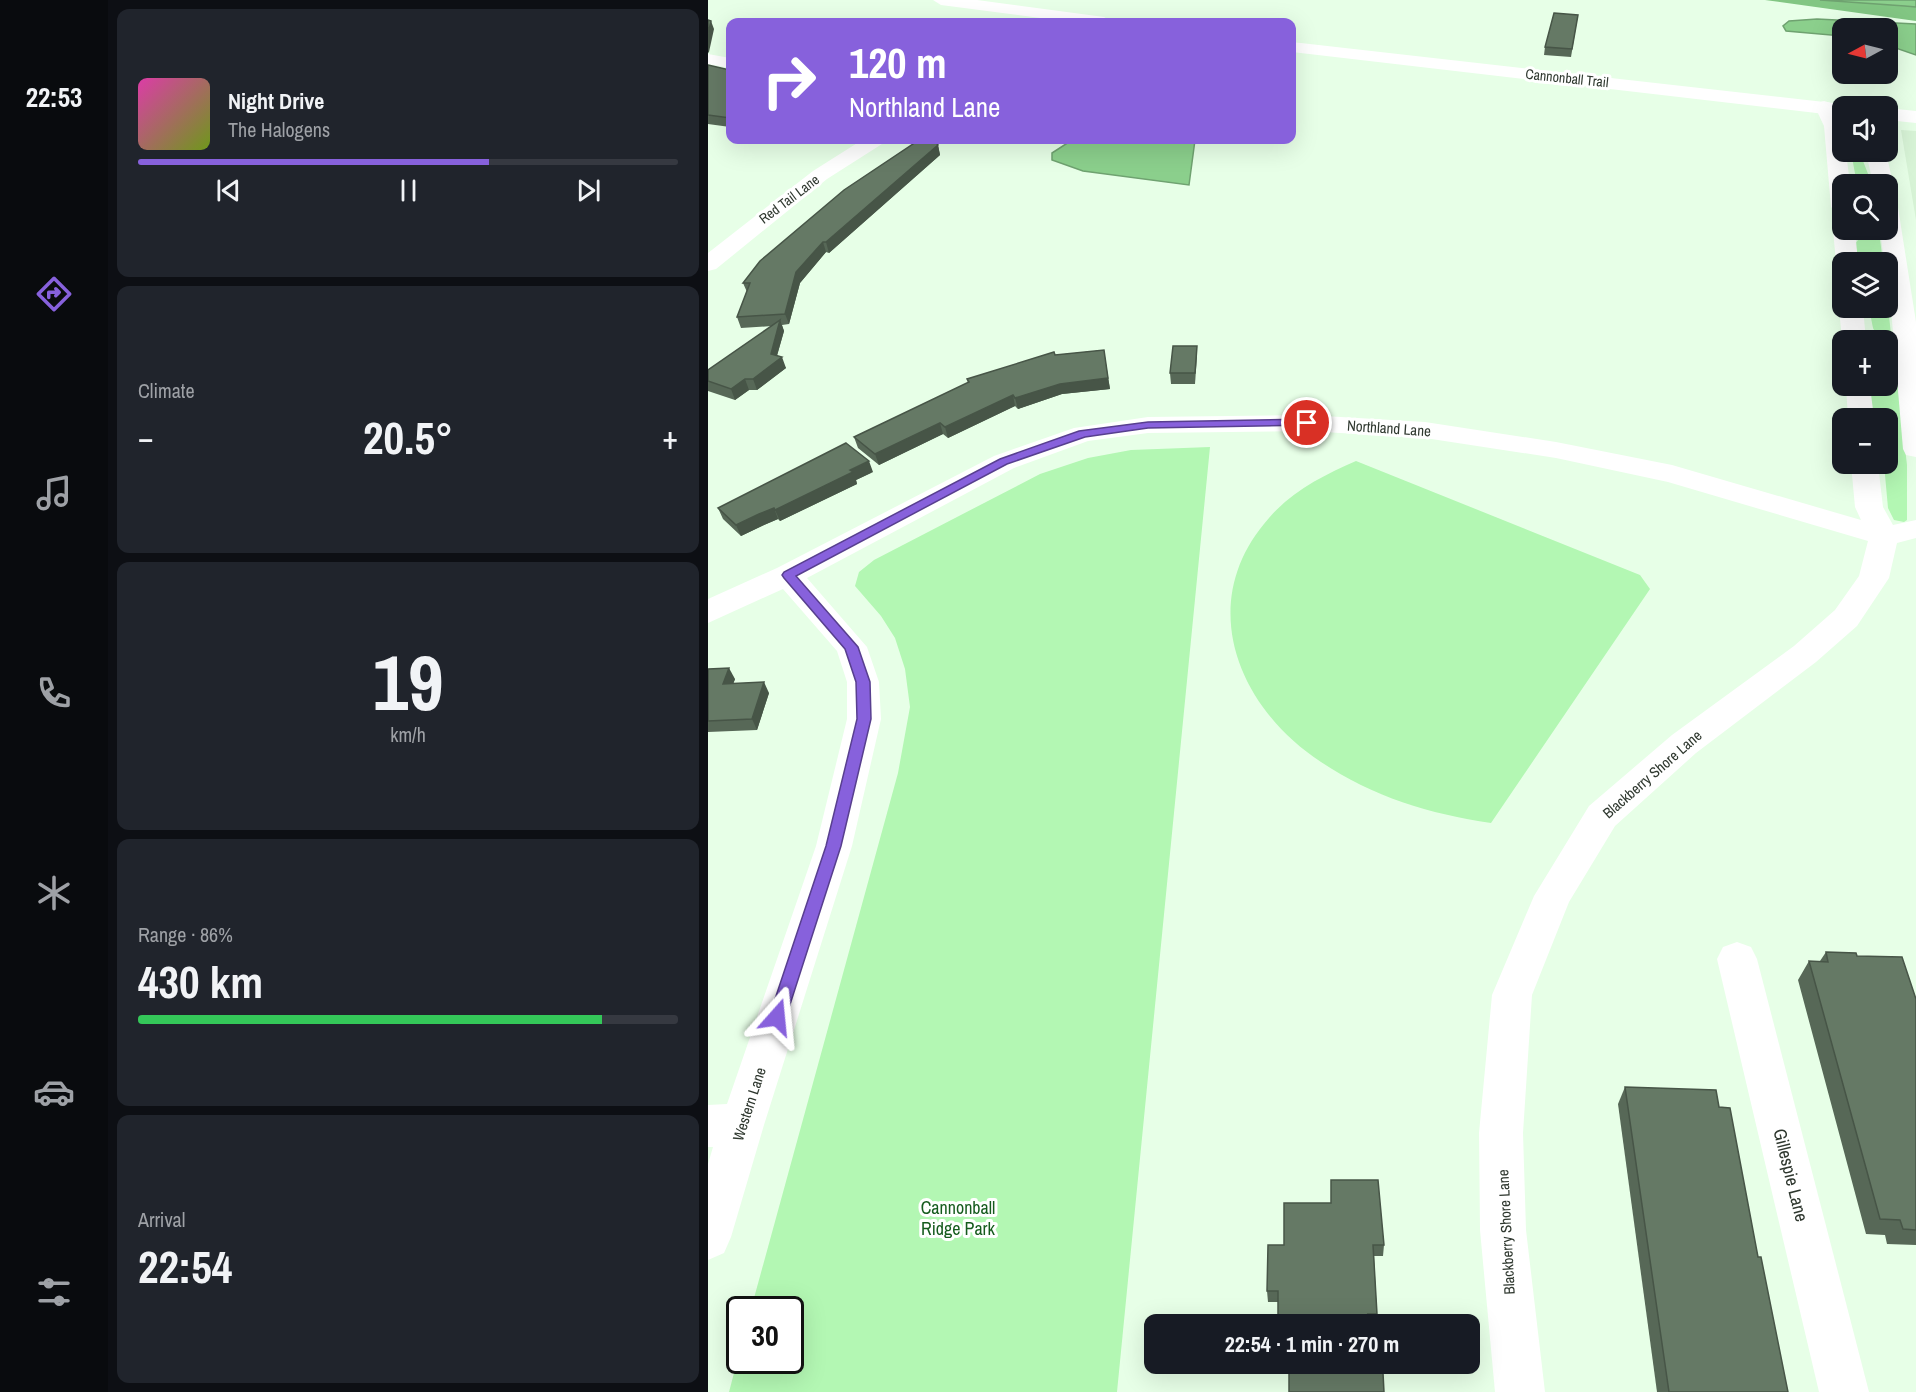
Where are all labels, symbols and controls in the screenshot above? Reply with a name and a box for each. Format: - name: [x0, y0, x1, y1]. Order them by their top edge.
- north arrow: [1832, 18, 1898, 84]
- map controls: [1832, 18, 1898, 474]
- text: 120 m: [849, 35, 947, 91]
- icon: right: [750, 42, 828, 120]
- street label: Cannonball Trail: [1524, 65, 1610, 91]
- text: 22:53: [26, 79, 82, 115]
- text: Night Drive: [228, 86, 324, 116]
- text: Northland Lane: [849, 89, 1000, 125]
- button: sound: [1832, 96, 1898, 162]
- text: The Halogens: [228, 116, 330, 143]
- street label: Red Tail Lane: [755, 170, 823, 228]
- icon: previous: [212, 174, 245, 207]
- icon: pause: [392, 174, 425, 207]
- icon: next: [572, 174, 605, 207]
- button: search: [1832, 174, 1898, 240]
- button: layers: [1832, 252, 1898, 318]
- icon: directions: [33, 273, 75, 315]
- button: +: [1832, 330, 1898, 396]
- text: Climate: [138, 377, 195, 404]
- pin: [1281, 397, 1332, 448]
- icon: arrive: [1290, 406, 1323, 439]
- text: 20.5°: [363, 407, 453, 468]
- button: −: [1832, 408, 1898, 474]
- text: −: [138, 415, 154, 459]
- text: +: [662, 415, 678, 459]
- street label: Northland Lane: [1346, 415, 1432, 441]
- icon: music: [33, 472, 75, 514]
- text: 19: [372, 629, 444, 734]
- icon: phone: [33, 672, 75, 714]
- text: km/h: [390, 721, 426, 748]
- street label: Blackberry Shore Lane: [1598, 725, 1706, 823]
- icon: climate: [33, 872, 75, 914]
- text: Range · 86%: [138, 921, 233, 948]
- text: 430 km: [138, 951, 263, 1012]
- position arrow: [745, 985, 809, 1049]
- street label: Western Lane: [727, 1064, 771, 1144]
- icon: car: [33, 1071, 75, 1113]
- street label: Gillespie Lane: [1767, 1126, 1815, 1224]
- street label: Blackberry Shore Lane: [1492, 1169, 1520, 1295]
- park label: Cannonball Ridge Park: [921, 1195, 996, 1241]
- text: Arrival: [138, 1206, 185, 1233]
- text: 22:54: [138, 1236, 232, 1297]
- icon: filters: [33, 1271, 75, 1313]
- speed limit sign: 30: [726, 1296, 804, 1374]
- text: 22:54 · 1 min · 270 m: [1225, 1329, 1399, 1359]

